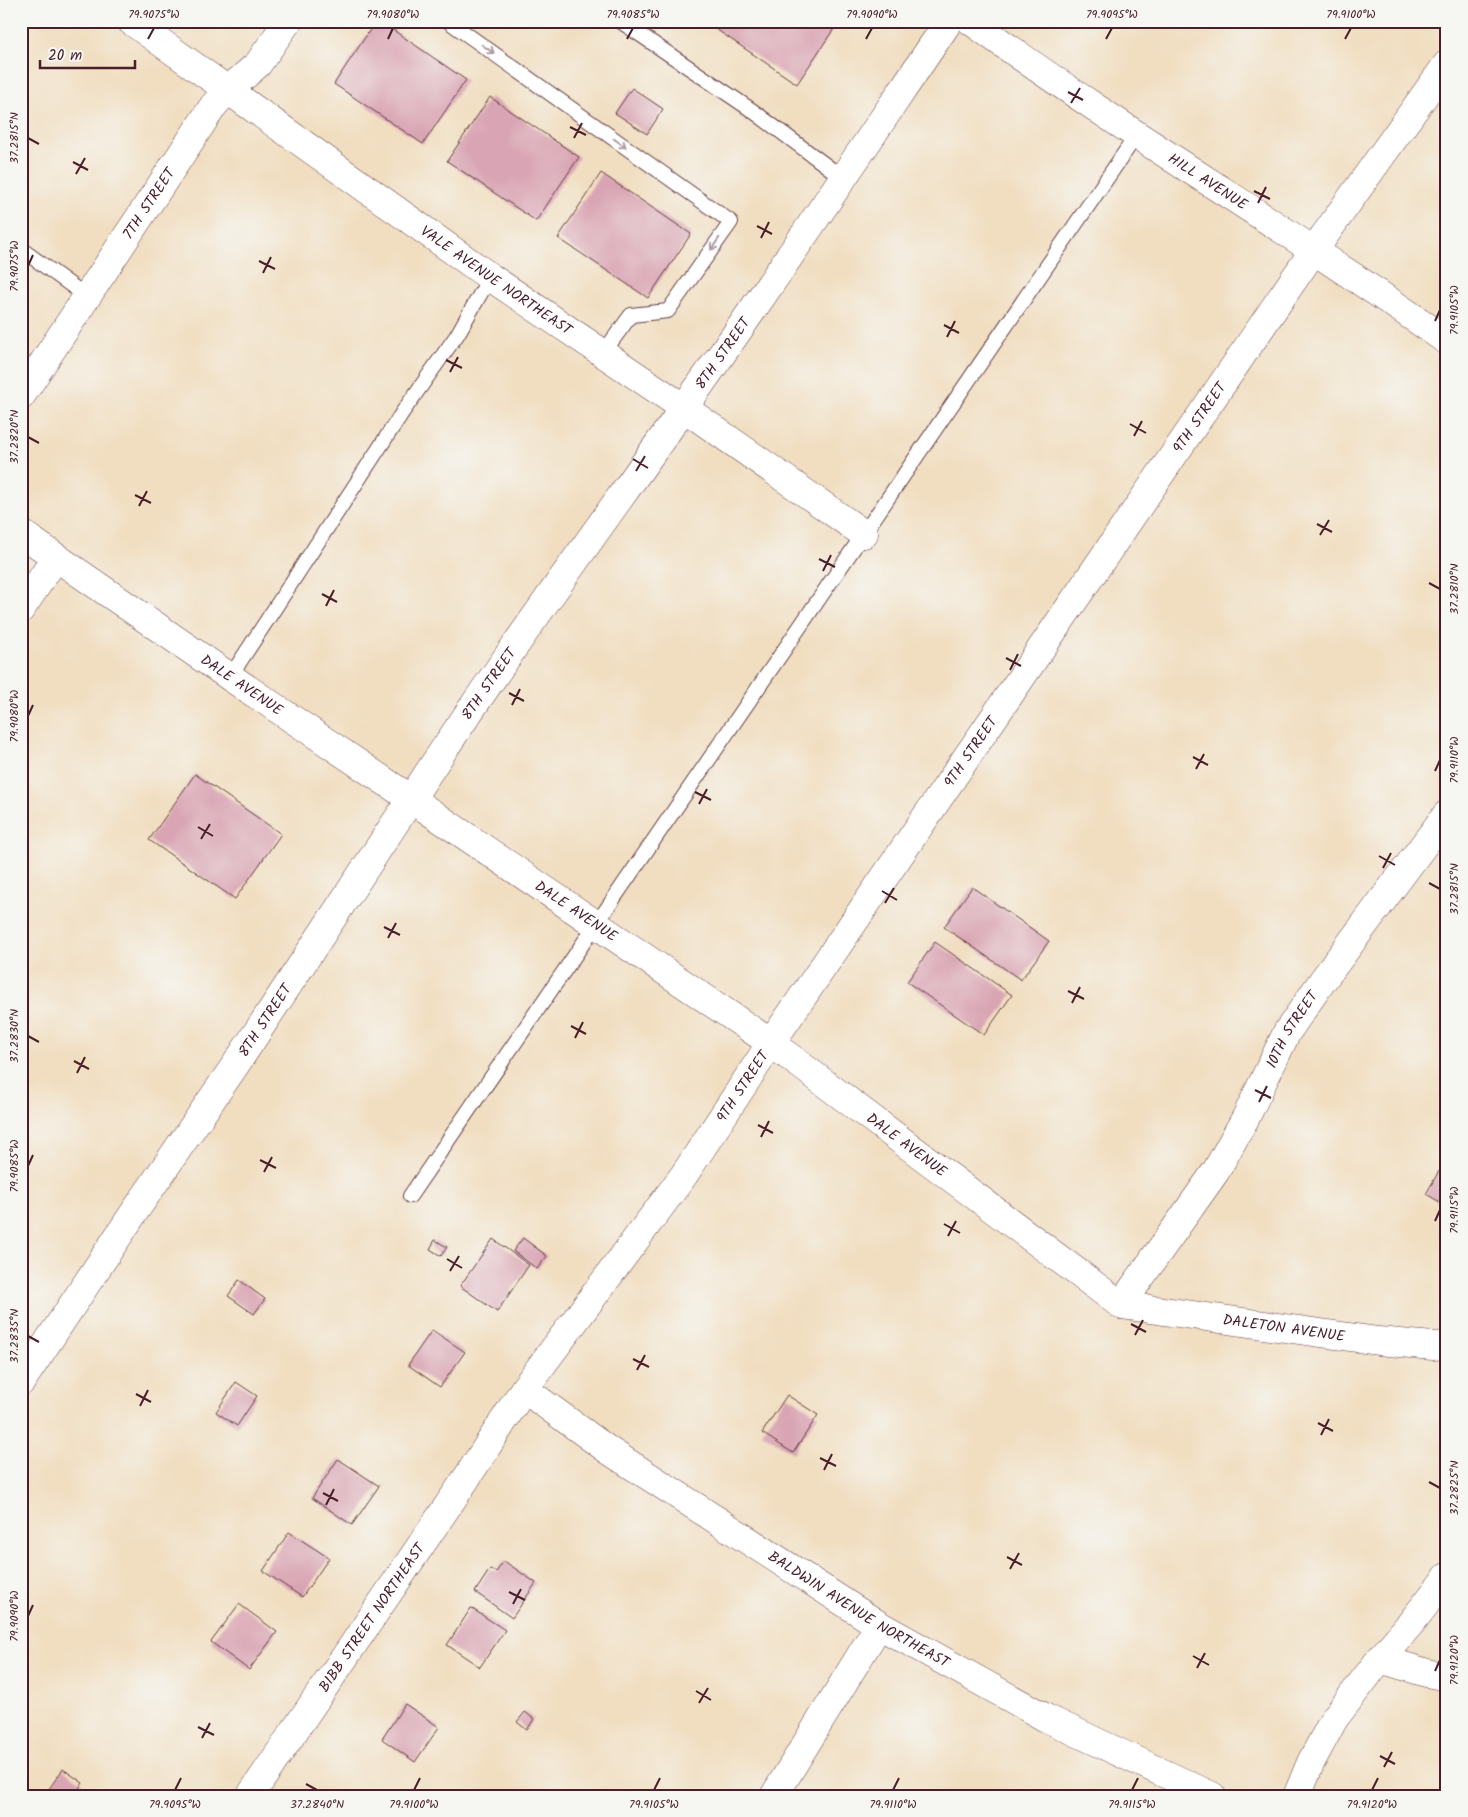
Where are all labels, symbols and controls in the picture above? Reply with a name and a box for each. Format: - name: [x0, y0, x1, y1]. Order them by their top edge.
- text: 79.9075°W: [128, 5, 180, 24]
- text: 79.9080°W: [367, 5, 419, 24]
- text: 79.9085°W: [606, 5, 660, 24]
- text: 79.9090°W: [846, 5, 898, 24]
- text: 79.9095°W: [1086, 5, 1138, 24]
- text: 79.9100°W: [1326, 5, 1376, 24]
- scale bar: [40, 38, 135, 70]
- text: 20 m: [48, 44, 82, 68]
- one-way arrow: [481, 44, 495, 54]
- text: 37.2815°N: [5, 112, 24, 164]
- one-way arrow: [613, 138, 627, 148]
- street label: HILL AVENUE: [1163, 147, 1253, 218]
- street label: 7TH STREET: [117, 162, 183, 245]
- street label: VALE AVENUE NORTHEAST: [415, 220, 578, 343]
- one-way arrow: [710, 237, 720, 251]
- text: 79.9075°W: [5, 240, 24, 292]
- text: 79.9105°W: [1445, 285, 1464, 335]
- street label: 8TH STREET: [689, 311, 758, 395]
- street label: 9TH STREET: [1167, 376, 1234, 459]
- text: 37.2820°N: [5, 410, 24, 464]
- text: 37.2810°N: [1445, 563, 1464, 615]
- street label: 8TH STREET: [456, 642, 524, 726]
- street label: DALE AVENUE: [195, 649, 289, 723]
- text: 79.9080°W: [5, 690, 24, 742]
- street label: 9TH STREET: [938, 710, 1005, 793]
- text: 79.9110°W: [1445, 736, 1464, 784]
- text: 37.2815°N: [1445, 863, 1464, 915]
- street label: DALE AVENUE: [529, 875, 623, 949]
- street label: 8TH STREET: [233, 978, 300, 1063]
- street label: 10TH STREET: [1260, 985, 1326, 1073]
- text: 37.2830°N: [5, 1009, 24, 1063]
- street label: 9TH STREET: [711, 1045, 777, 1128]
- street label: DALE AVENUE: [861, 1107, 953, 1184]
- text: 79.9085°W: [5, 1139, 24, 1193]
- text: 79.9115°W: [1445, 1186, 1464, 1234]
- street label: DALETON AVENUE: [1221, 1308, 1348, 1349]
- text: 37.2835°N: [5, 1309, 24, 1363]
- text: 37.2825°N: [1445, 1460, 1464, 1516]
- street label: BIBB STREET NORTHEAST: [313, 1537, 433, 1697]
- street label: BALDWIN AVENUE NORTHEAST: [763, 1545, 955, 1676]
- text: 79.9090°W: [5, 1590, 24, 1642]
- text: 79.9120°W: [1445, 1635, 1464, 1685]
- text: 79.9095°W: [149, 1795, 201, 1814]
- text: 37.2840°N: [290, 1795, 344, 1814]
- text: 79.9100°W: [389, 1795, 439, 1814]
- text: 79.9105°W: [629, 1795, 679, 1814]
- text: 79.9110°W: [869, 1795, 917, 1814]
- text: 79.9115°W: [1108, 1795, 1156, 1814]
- text: 79.9120°W: [1347, 1795, 1397, 1814]

